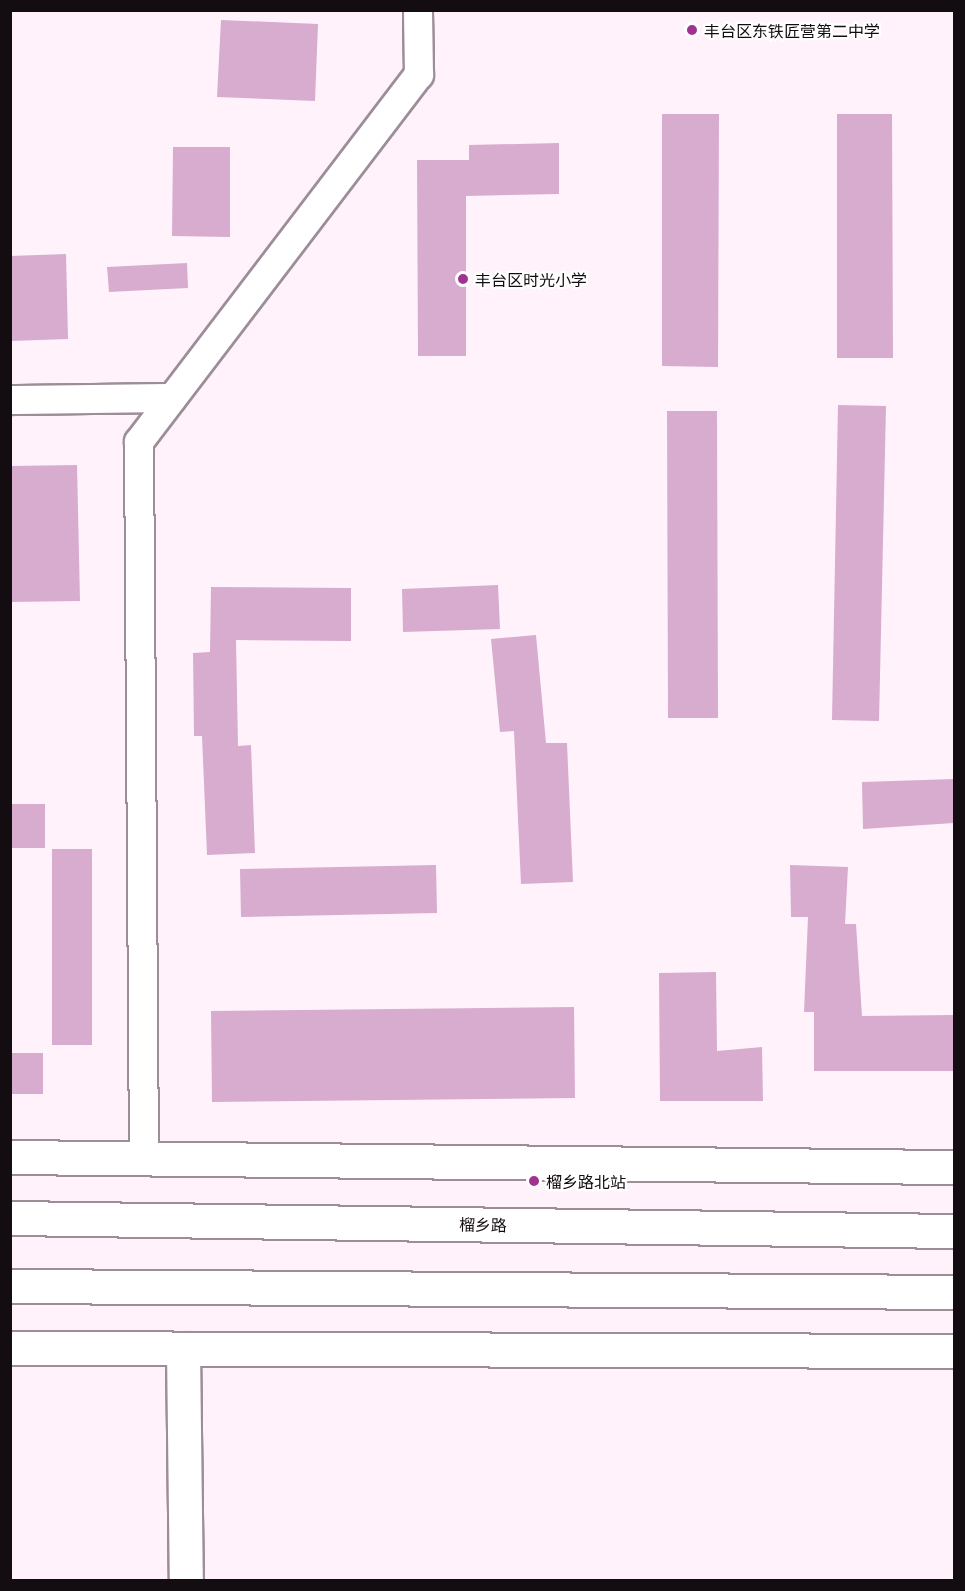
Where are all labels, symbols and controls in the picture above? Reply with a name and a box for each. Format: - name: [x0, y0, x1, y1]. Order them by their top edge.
- place label: 丰台区东铁匠营第二中学: [704, 20, 880, 40]
- marker: 丰台区东铁匠营第二中学: [685, 23, 699, 37]
- place label: 丰台区时光小学: [475, 269, 587, 289]
- marker: 丰台区时光小学: [456, 272, 470, 286]
- place label: 榴乡路北站: [546, 1171, 626, 1191]
- marker: 榴乡路北站: [527, 1174, 541, 1188]
- street label: 榴乡路: [459, 1214, 507, 1234]

